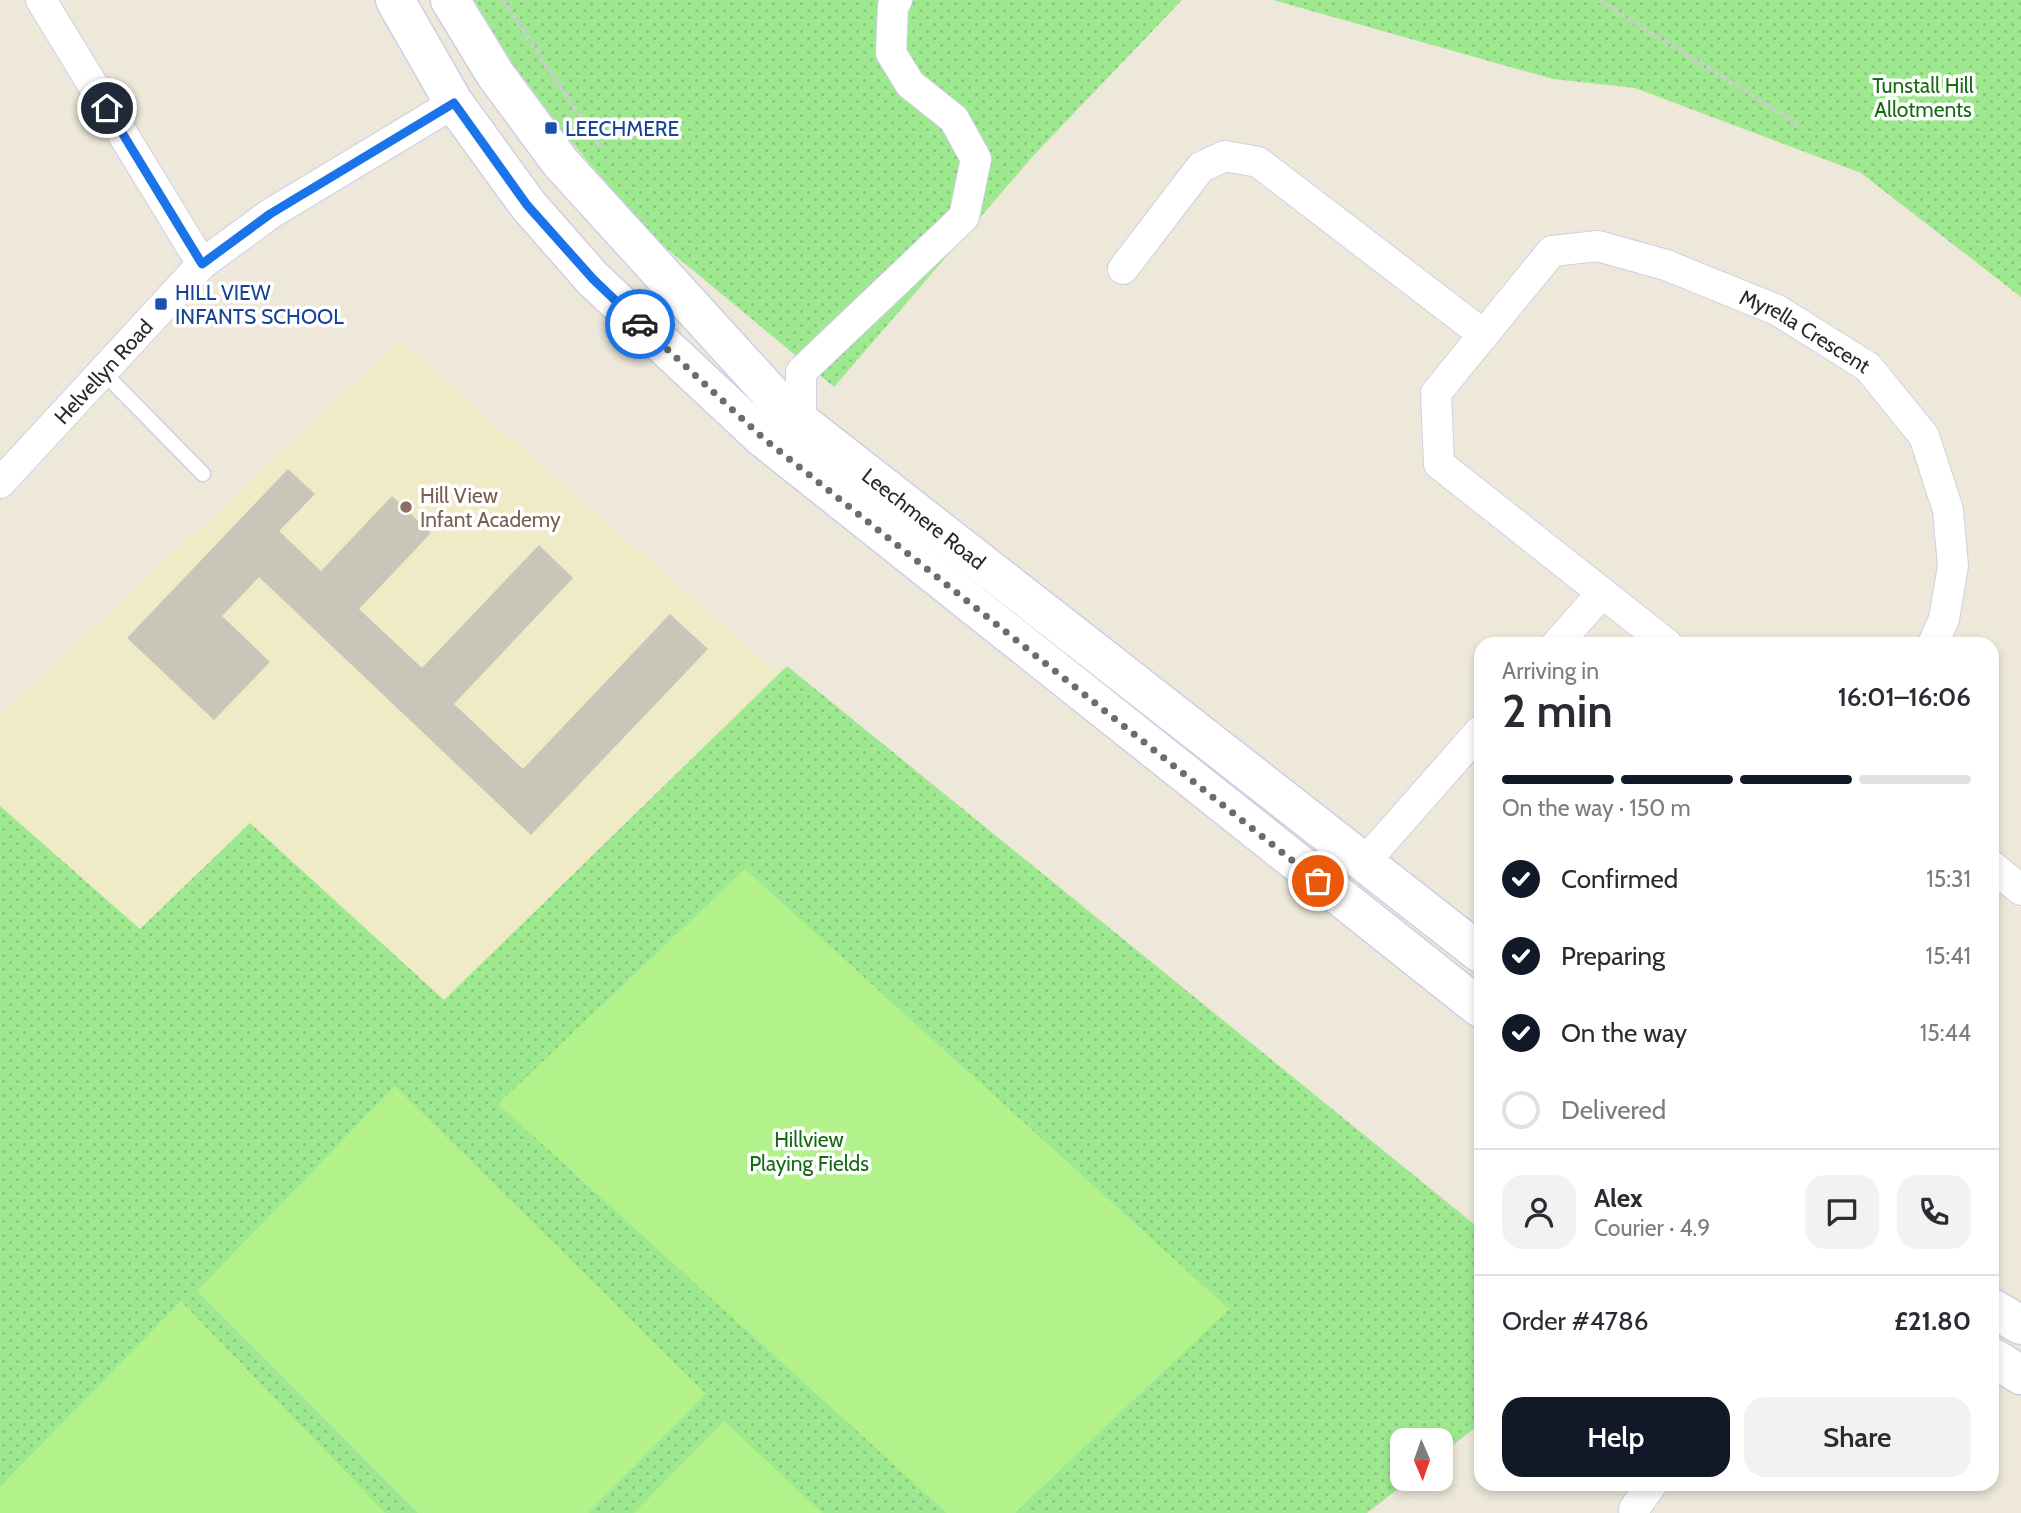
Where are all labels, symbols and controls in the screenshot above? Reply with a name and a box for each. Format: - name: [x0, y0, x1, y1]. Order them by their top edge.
- park label: Tunstall Hill Allotments: [1872, 73, 1974, 122]
- pin: [77, 78, 137, 138]
- icon: home: [88, 89, 126, 127]
- place label: LEECHMERE: [565, 116, 679, 141]
- marker: LEECHMERE: [543, 120, 559, 136]
- place label: HILL VIEW INFANTS SCHOOL: [175, 280, 344, 329]
- street label: Myrella Crescent: [1736, 284, 1875, 378]
- courier: [605, 289, 675, 359]
- marker: HILL VIEW INFANTS SCHOOL: [153, 296, 169, 312]
- icon: car: [621, 305, 659, 343]
- street label: Helvellyn Road: [49, 314, 158, 429]
- street label: Leechmere Road: [858, 462, 991, 574]
- place label: Hill View Infant Academy: [420, 483, 561, 532]
- marker: Hill View Infant Academy: [398, 499, 414, 515]
- text: Arriving in: [1502, 657, 1599, 685]
- text: 16:01–16:06: [1838, 681, 1971, 713]
- text: 2 min: [1502, 683, 1613, 739]
- text: On the way · 150 m: [1502, 794, 1691, 822]
- pin: [1288, 851, 1348, 911]
- icon: check: [1502, 860, 1540, 898]
- icon: bag: [1299, 862, 1337, 900]
- text: Confirmed: [1561, 863, 1678, 895]
- text: 15:31: [1926, 865, 1971, 893]
- icon: check: [1502, 937, 1540, 975]
- text: Preparing: [1561, 940, 1665, 972]
- text: 15:41: [1925, 942, 1971, 970]
- icon: check: [1502, 1014, 1540, 1052]
- text: On the way: [1561, 1017, 1687, 1049]
- text: 15:44: [1920, 1019, 1971, 1047]
- text: Delivered: [1561, 1094, 1666, 1126]
- park label: Hillview Playing Fields: [749, 1127, 869, 1176]
- button: person: [1502, 1175, 1576, 1249]
- button: chat: [1805, 1175, 1879, 1249]
- button: phone: [1897, 1175, 1971, 1249]
- text: Alex: [1594, 1182, 1643, 1214]
- text: Courier · 4.9: [1594, 1214, 1710, 1242]
- text: Order #4786: [1502, 1305, 1648, 1337]
- text: £21.80: [1894, 1305, 1971, 1337]
- button: Help: [1502, 1397, 1730, 1477]
- button: Share: [1744, 1397, 1971, 1477]
- north arrow: [1390, 1428, 1452, 1491]
- map controls: [1390, 1428, 1453, 1491]

